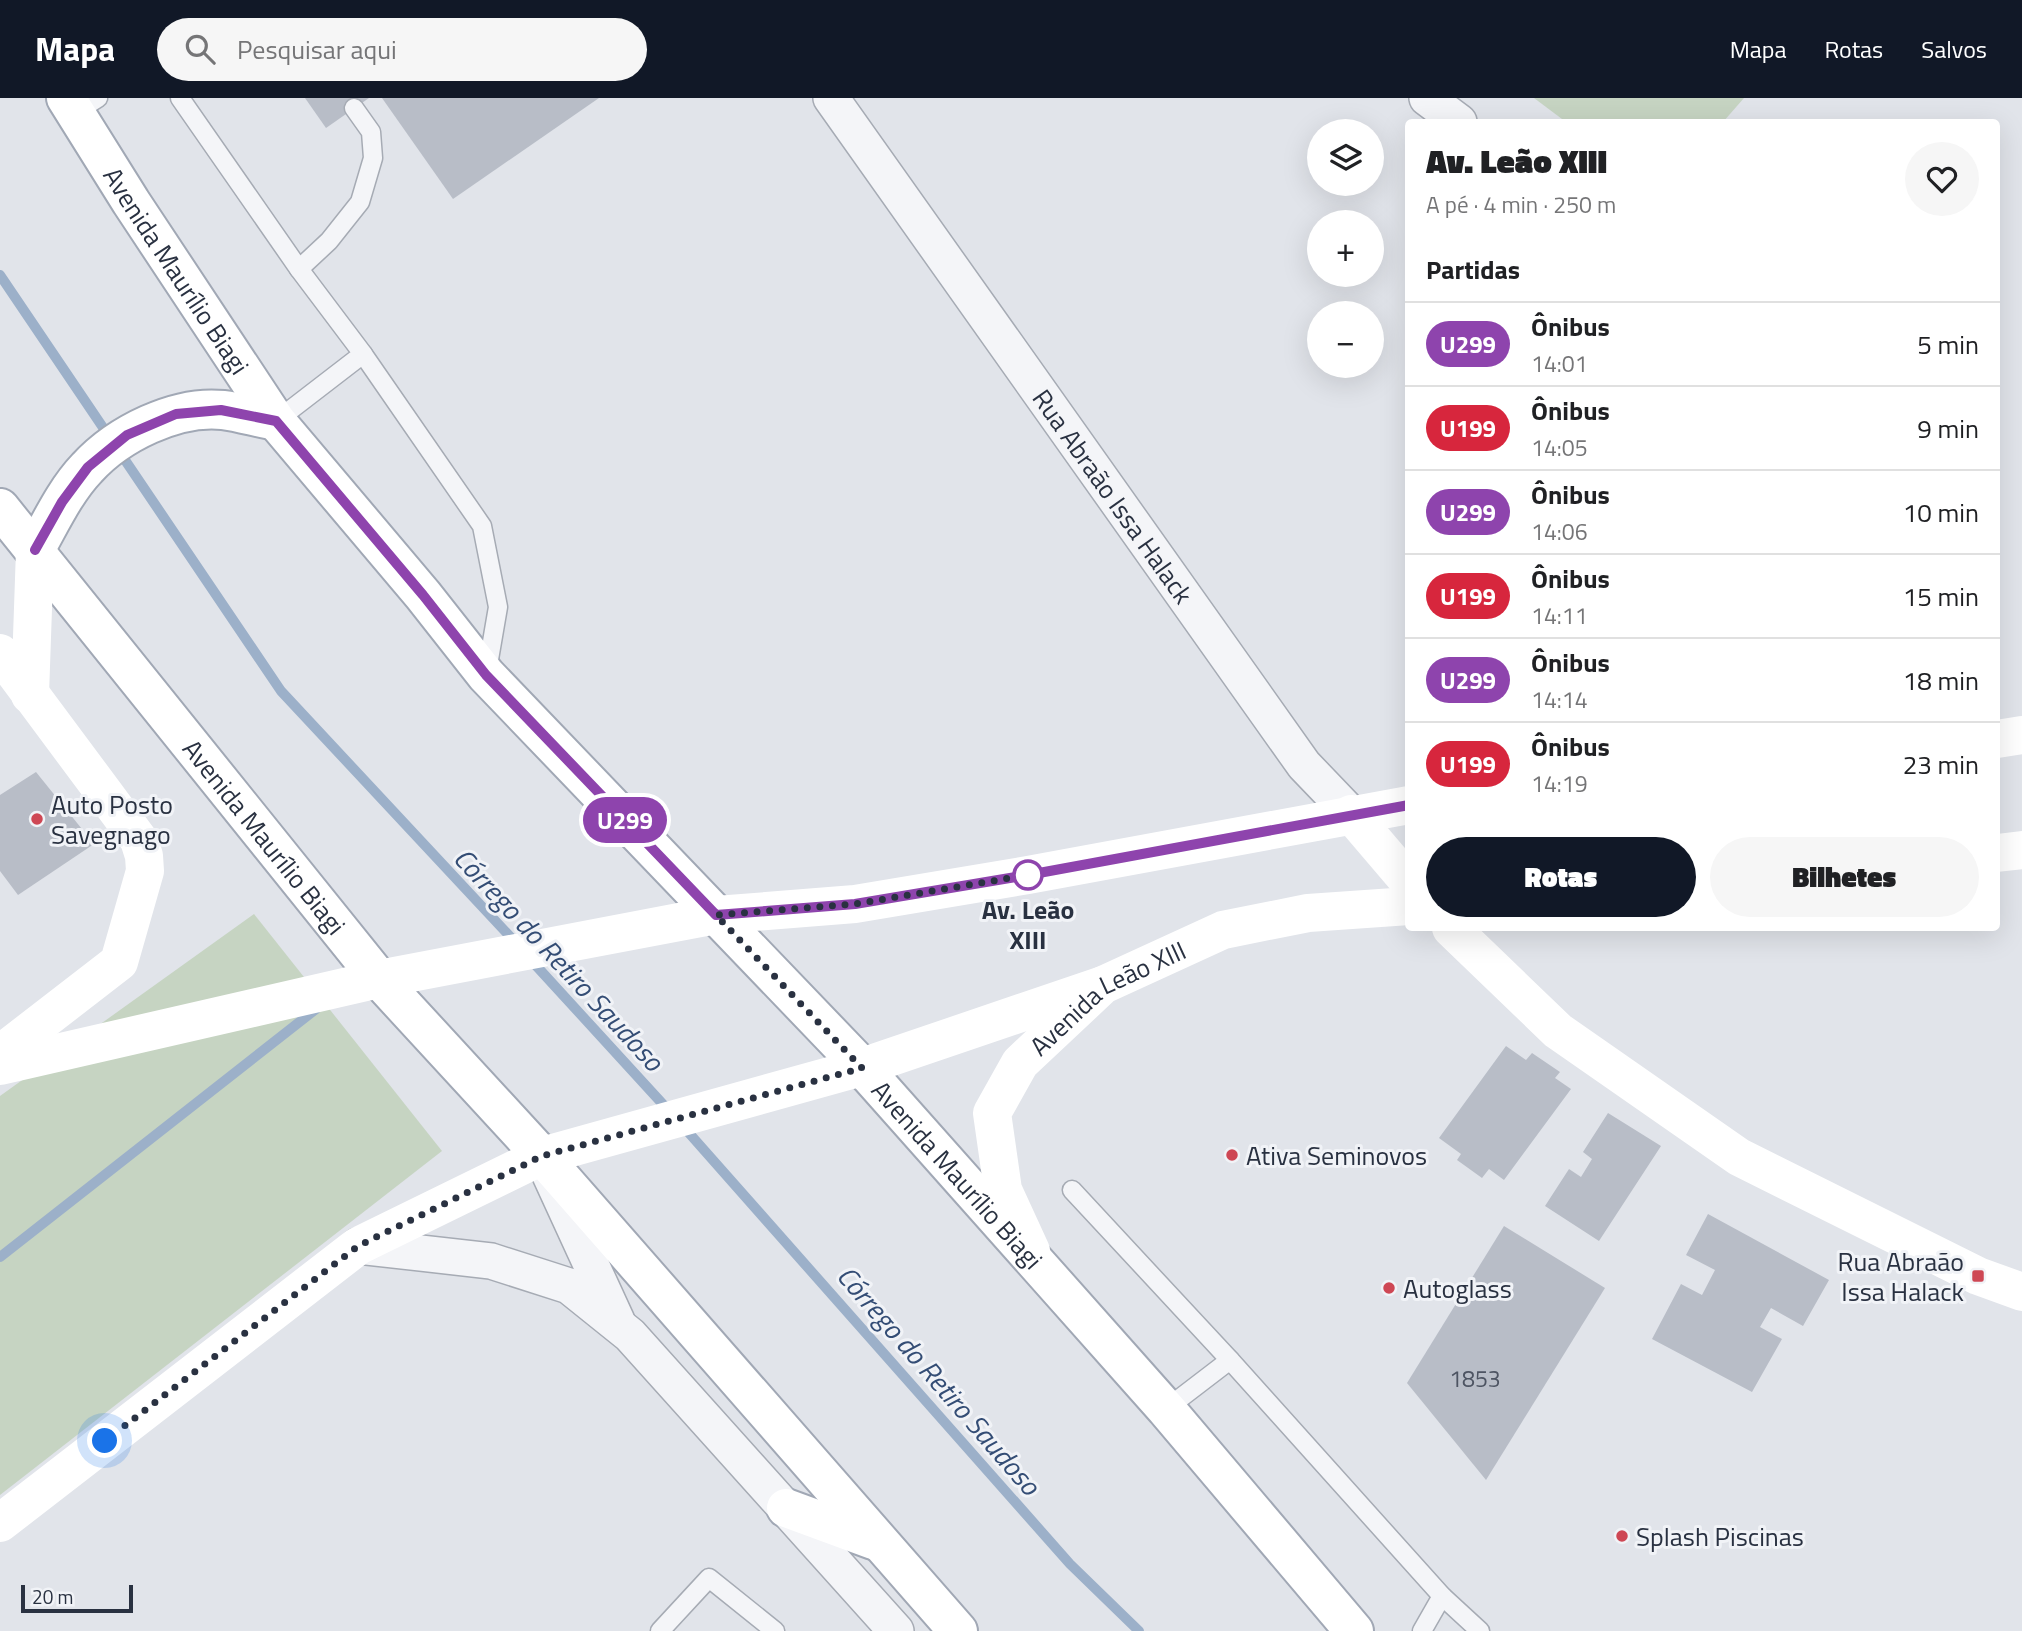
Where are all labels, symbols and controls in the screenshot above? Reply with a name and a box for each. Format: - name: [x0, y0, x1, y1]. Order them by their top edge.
- search box: [157, 18, 647, 81]
- text: Mapa: [35, 24, 115, 74]
- icon: search: [181, 30, 219, 68]
- text: Pesquisar aqui: [237, 30, 397, 69]
- text: Mapa: [1730, 31, 1786, 67]
- text: Rotas: [1824, 31, 1883, 67]
- text: Salvos: [1921, 31, 1987, 67]
- map controls: [1307, 119, 1384, 378]
- button: layers: [1307, 119, 1384, 196]
- text: Av. Leão XIII: [1426, 136, 1607, 186]
- button: heart: [1905, 142, 1979, 216]
- street label: Avenida Maurílio Biagi: [94, 159, 259, 382]
- text: A pé · 4 min · 250 m: [1426, 187, 1616, 222]
- button: +: [1307, 210, 1384, 287]
- text: Partidas: [1426, 250, 1520, 289]
- button: −: [1307, 301, 1384, 378]
- text: Ônibus: [1531, 307, 1610, 346]
- text: 5 min: [1917, 325, 1979, 364]
- text: U299: [1440, 326, 1496, 362]
- text: 14:01: [1531, 346, 1588, 381]
- street label: Rua Abraão Issa Halack: [1024, 381, 1203, 611]
- text: Ônibus: [1531, 391, 1610, 430]
- text: 9 min: [1917, 409, 1979, 448]
- text: U199: [1440, 410, 1496, 446]
- text: 14:05: [1531, 430, 1588, 465]
- text: Ônibus: [1531, 475, 1610, 514]
- text: 10 min: [1903, 493, 1979, 532]
- text: U299: [1440, 494, 1496, 530]
- text: 14:06: [1531, 514, 1588, 549]
- text: Ônibus: [1531, 559, 1610, 598]
- text: 15 min: [1903, 577, 1979, 616]
- text: U199: [1440, 578, 1496, 614]
- text: 14:11: [1531, 598, 1588, 633]
- text: Ônibus: [1531, 643, 1610, 682]
- text: 18 min: [1903, 661, 1979, 700]
- text: U299: [1440, 662, 1496, 698]
- text: 14:14: [1531, 682, 1588, 717]
- text: Ônibus: [1531, 727, 1610, 766]
- street label: Avenida Maurílio Biagi: [174, 731, 355, 943]
- text: 23 min: [1903, 745, 1979, 784]
- text: U199: [1440, 746, 1496, 782]
- text: 14:19: [1531, 766, 1588, 801]
- place label: Auto Posto Savegnago: [51, 785, 173, 854]
- line badge: U299: [576, 797, 674, 843]
- text: U299: [597, 802, 653, 838]
- marker: Auto Posto Savegnago: [29, 811, 45, 827]
- water label: Córrego do Retiro Saudoso: [444, 837, 675, 1081]
- button: Rotas: [1426, 837, 1696, 917]
- button: Bilhetes: [1710, 837, 1979, 917]
- marker: Av. Leão XIII: [1013, 860, 1043, 890]
- place label: Av. Leão XIII: [982, 890, 1074, 959]
- street label: Avenida Leão XIII: [1020, 930, 1192, 1064]
- street label: Avenida Maurílio Biagi: [863, 1071, 1052, 1278]
- place label: Ativa Seminovos: [1246, 1136, 1427, 1175]
- marker: Ativa Seminovos: [1224, 1147, 1240, 1163]
- place label: Rua Abraão Issa Halack: [1838, 1242, 1964, 1311]
- water label: Córrego do Retiro Saudoso: [827, 1256, 1052, 1505]
- marker: Rua Abraão Issa Halack: [1970, 1268, 1986, 1284]
- place label: Autoglass: [1403, 1269, 1512, 1308]
- marker: Autoglass: [1381, 1280, 1397, 1296]
- house number: 1853: [1449, 1361, 1501, 1396]
- your location: [87, 1423, 122, 1458]
- place label: Splash Piscinas: [1636, 1517, 1804, 1556]
- marker: Splash Piscinas: [1614, 1528, 1630, 1544]
- scale bar: [21, 1582, 133, 1614]
- text: 20 m: [32, 1582, 73, 1611]

